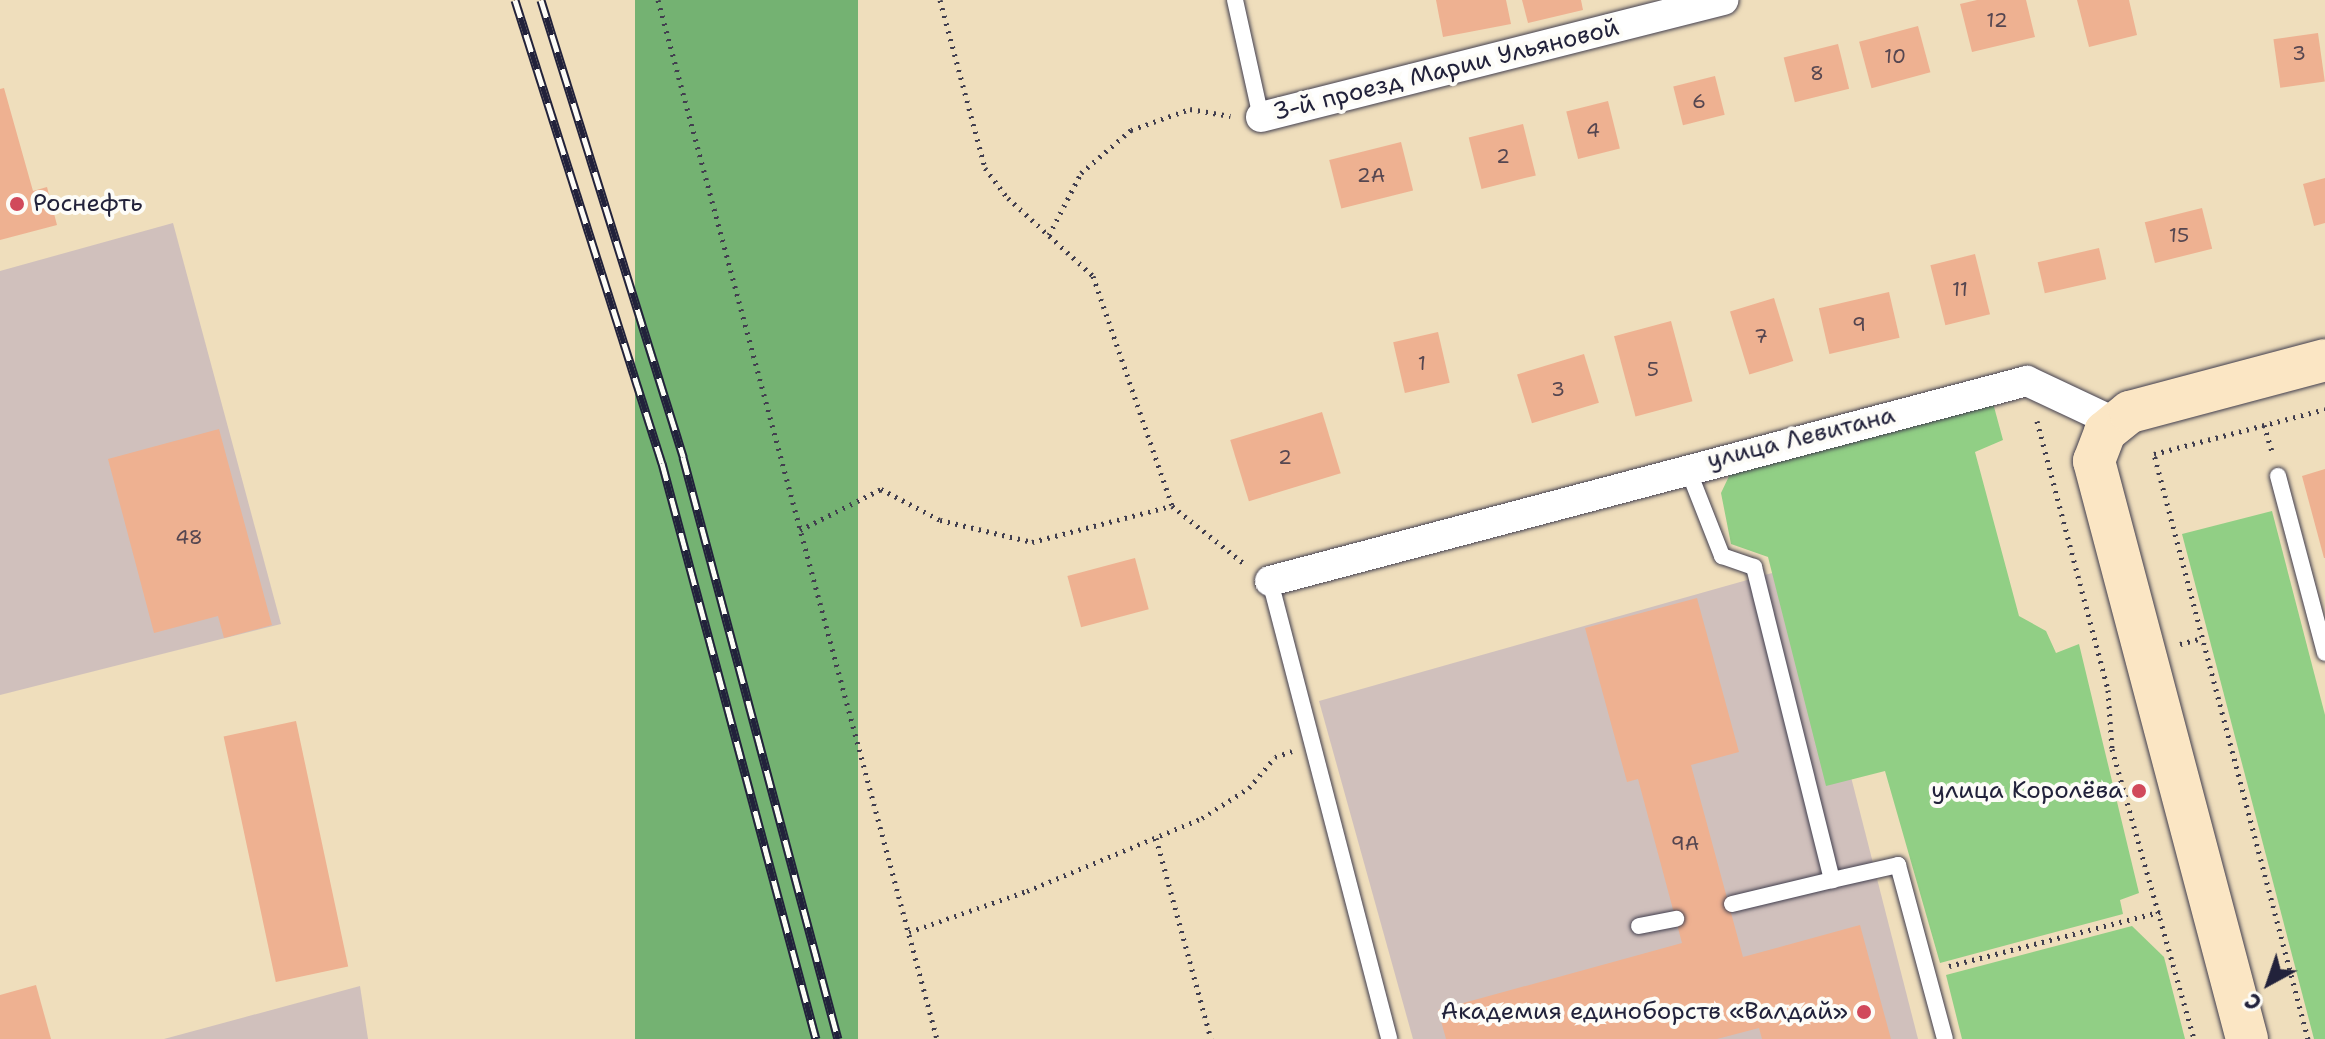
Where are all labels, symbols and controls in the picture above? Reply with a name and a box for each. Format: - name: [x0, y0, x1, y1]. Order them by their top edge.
- house number: 12: [1986, 8, 2008, 32]
- street label: 3-й проезд Марии Ульяновой: [1270, 13, 1622, 127]
- house number: 3: [2292, 41, 2306, 65]
- house number: 10: [1884, 44, 1906, 68]
- house number: 8: [1810, 61, 1824, 85]
- house number: 6: [1692, 89, 1706, 113]
- house number: 4: [1586, 118, 1600, 142]
- house number: 2: [1496, 144, 1510, 168]
- house number: 2А: [1357, 163, 1385, 187]
- place label: Роснефть: [33, 190, 143, 218]
- marker: Роснефть: [8, 195, 26, 213]
- house number: 15: [2169, 223, 2189, 247]
- house number: 11: [1952, 277, 1968, 301]
- house number: 9: [1852, 312, 1866, 336]
- house number: 7: [1754, 324, 1768, 348]
- house number: 1: [1418, 351, 1426, 375]
- house number: 5: [1647, 357, 1659, 381]
- house number: 3: [1551, 377, 1565, 401]
- street label: улица Левитана: [1704, 401, 1898, 475]
- house number: 2: [1278, 445, 1292, 469]
- house number: 48: [175, 525, 203, 549]
- place label: улица Королёва: [1931, 777, 2123, 805]
- marker: улица Королёва: [2130, 782, 2148, 800]
- house number: 9А: [1671, 831, 1699, 855]
- north arrow: [2229, 943, 2309, 1023]
- text: С: [2239, 986, 2268, 1017]
- place label: Академия единоборств «Валдай»: [1441, 998, 1848, 1026]
- marker: Академия единоборств «Валдай»: [1855, 1003, 1873, 1021]

